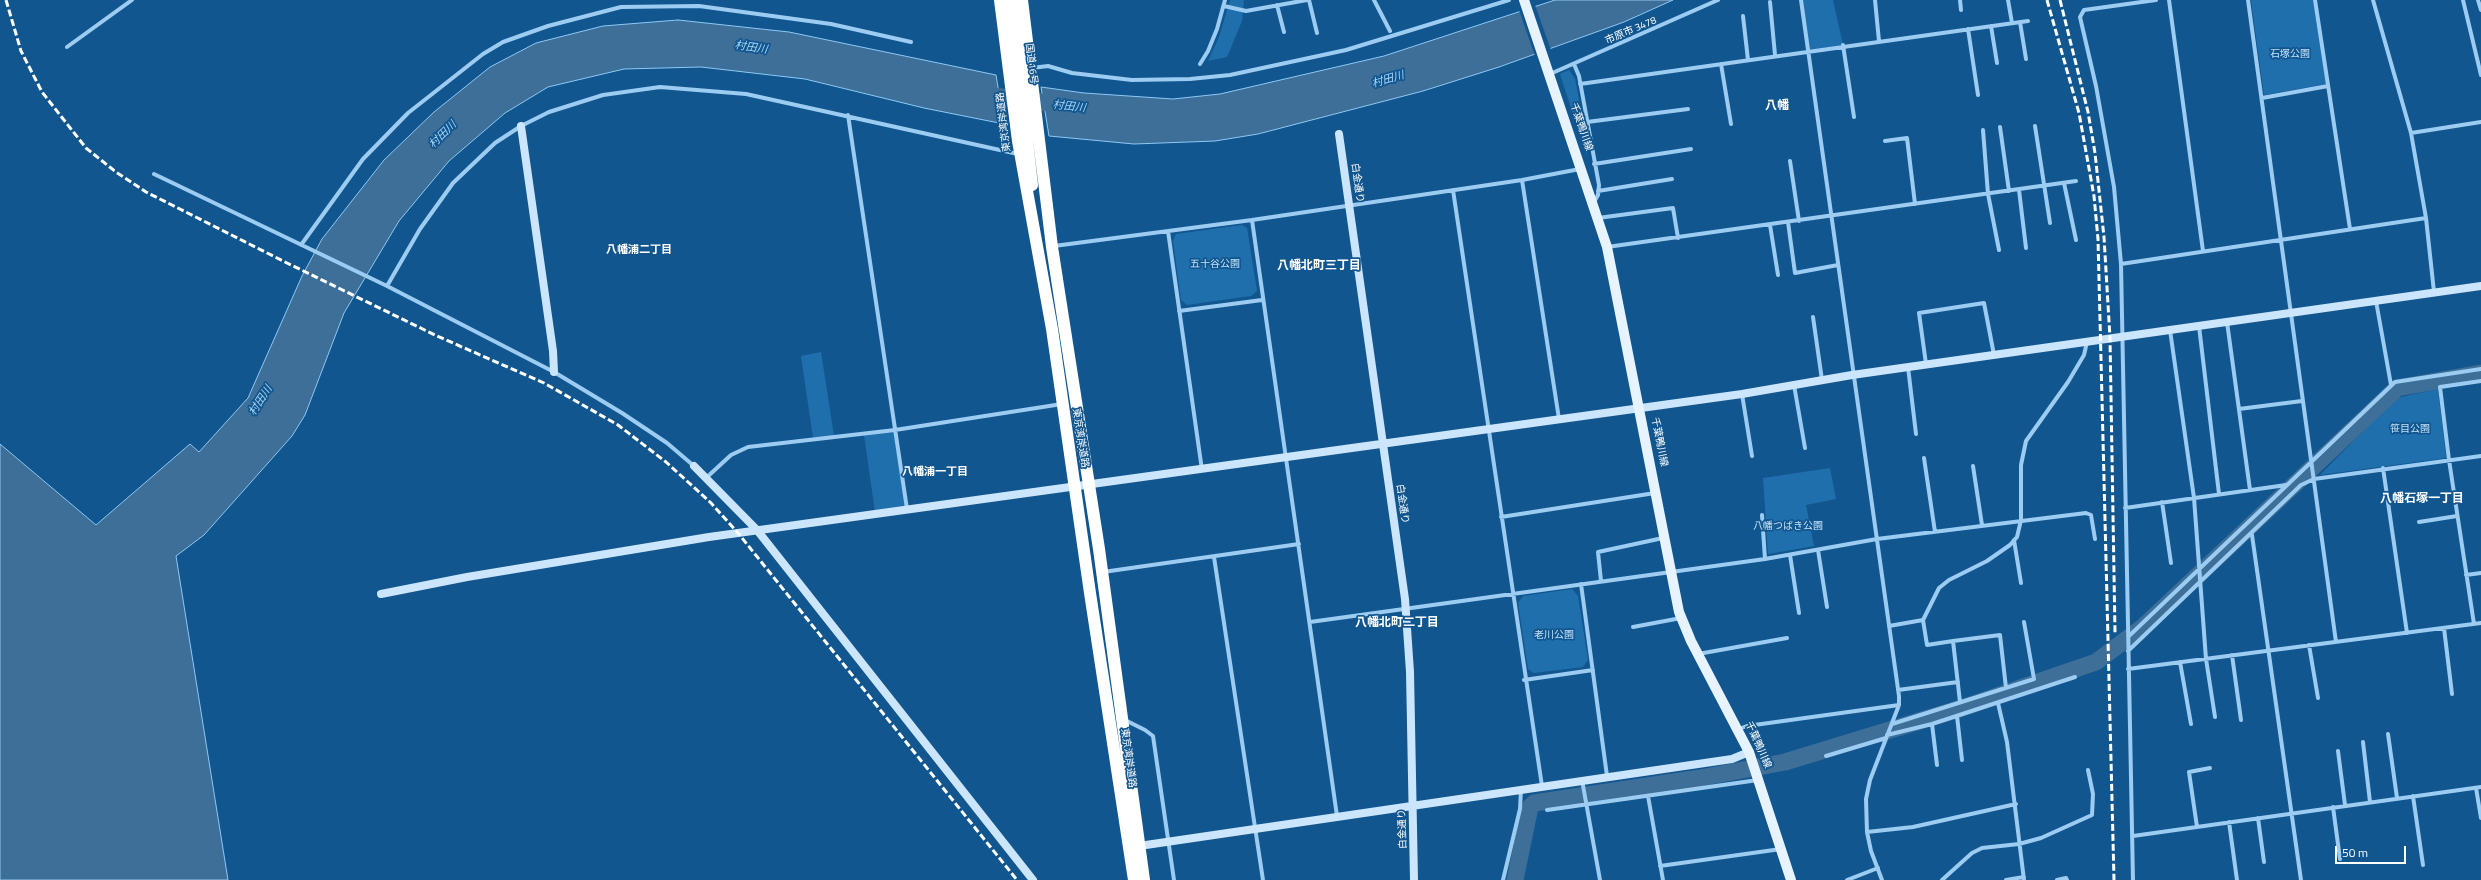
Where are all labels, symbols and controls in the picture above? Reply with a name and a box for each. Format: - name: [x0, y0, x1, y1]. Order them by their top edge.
- street label: 市原市 3478: [1604, 15, 1658, 47]
- water label: 村田川: [734, 39, 768, 57]
- street label: 国道16号: [1023, 43, 1039, 85]
- park label: 石塚公園: [2270, 49, 2310, 61]
- water label: 村田川: [1370, 69, 1406, 91]
- street label: 東京湾岸道路: [994, 91, 1014, 153]
- water label: 村田川: [1052, 98, 1086, 116]
- district label: 八幡: [1765, 99, 1789, 113]
- street label: 千葉鴨川線: [1567, 101, 1595, 153]
- water label: 村田川: [427, 119, 459, 151]
- street label: 白金通り: [1348, 162, 1366, 204]
- district label: 八幡浦二丁目: [606, 243, 672, 257]
- park label: 五十谷公園: [1190, 259, 1240, 271]
- district label: 八幡北町三丁目: [1277, 259, 1361, 273]
- water label: 村田川: [246, 384, 276, 418]
- street label: 東京湾岸道路: [1069, 407, 1091, 469]
- street label: 千葉鴨川線: [1648, 416, 1670, 468]
- park label: 笹目公園: [2390, 424, 2430, 436]
- district label: 八幡浦一丁目: [902, 465, 968, 479]
- street label: 白金通り: [1393, 483, 1411, 525]
- district label: 八幡石塚一丁目: [2380, 492, 2464, 506]
- park label: 八幡つばき公園: [1753, 521, 1823, 533]
- district label: 八幡北町二丁目: [1355, 616, 1439, 630]
- park label: 老川公園: [1534, 630, 1574, 642]
- street label: 千葉鴨川線: [1742, 720, 1774, 770]
- street label: 東京湾岸道路: [1118, 727, 1138, 789]
- street label: 白金通り: [1396, 809, 1410, 849]
- scale bar: [2337, 838, 2408, 864]
- text: 50 m: [2342, 843, 2368, 862]

